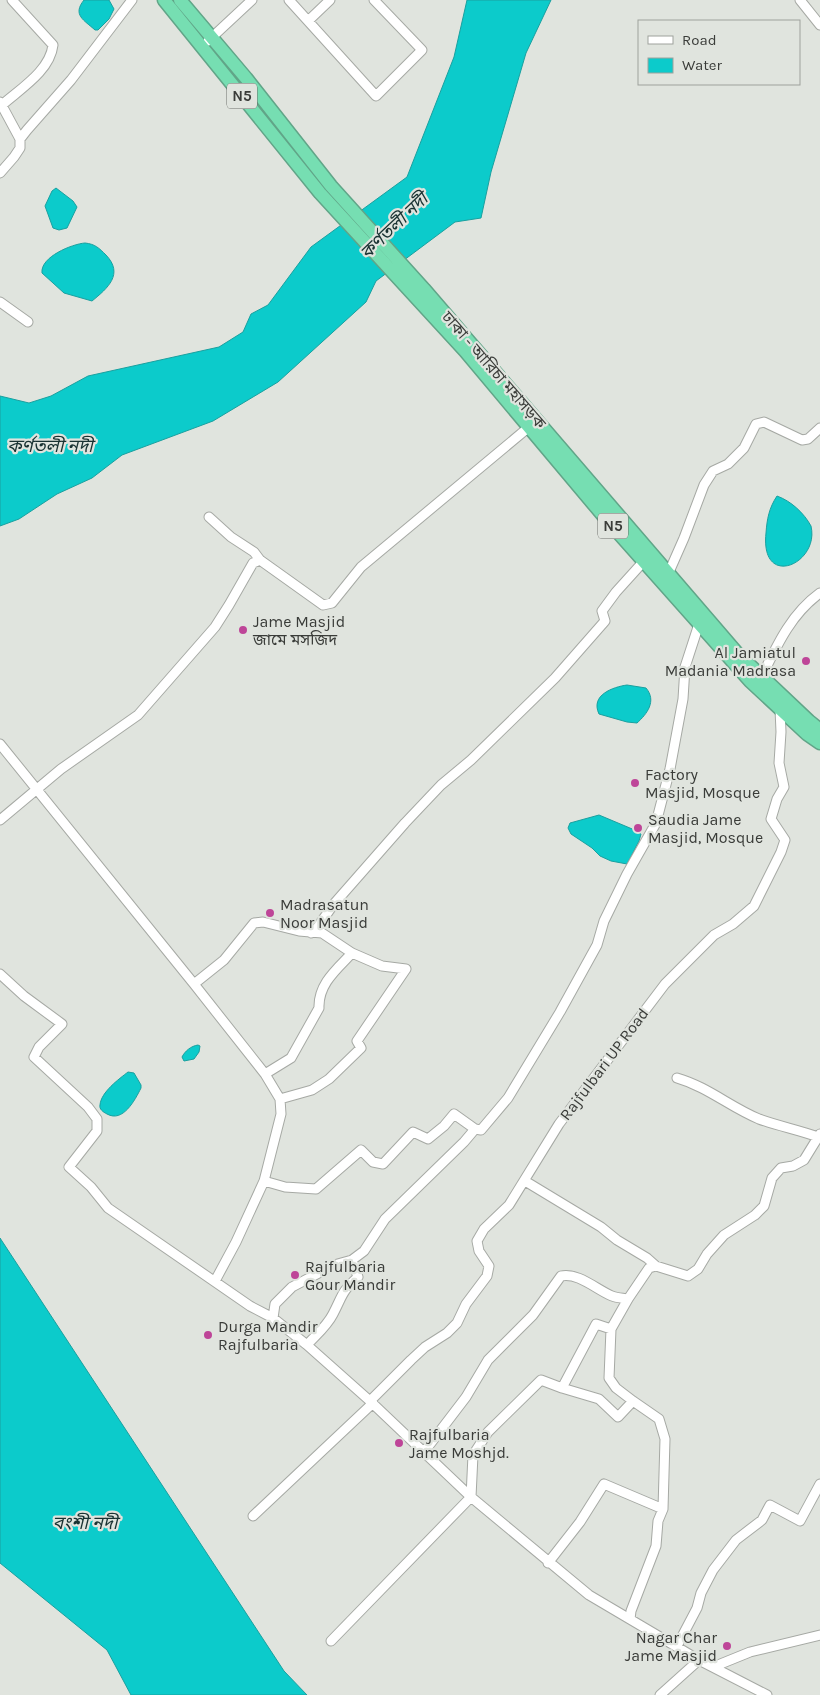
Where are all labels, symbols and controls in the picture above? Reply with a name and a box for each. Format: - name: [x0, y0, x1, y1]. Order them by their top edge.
- legend: [638, 20, 800, 85]
- text: Road: [682, 31, 717, 49]
- text: Water: [682, 56, 723, 74]
- road number: N5: [227, 84, 257, 108]
- water label: কর্ণতলী নদী: [356, 186, 435, 264]
- street label: ঢাকা - আরিচা মহাসড়ক: [437, 307, 551, 433]
- water label: কর্ণতলী নদী: [7, 435, 96, 457]
- road number: N5: [598, 514, 628, 538]
- place label: Jame Masjid জামে মসজিদ: [252, 612, 345, 649]
- marker: Jame Masjid জামে মসজিদ: [237, 624, 249, 636]
- place label: Al Jamiatul Madania Madrasa: [665, 643, 796, 680]
- marker: Al Jamiatul Madania Madrasa: [800, 655, 812, 667]
- place label: Factory Masjid, Mosque: [645, 765, 760, 802]
- marker: Factory Masjid, Mosque: [629, 777, 641, 789]
- place label: Saudia Jame Masjid, Mosque: [648, 810, 763, 847]
- marker: Saudia Jame Masjid, Mosque: [632, 822, 644, 834]
- place label: Madrasatun Noor Masjid: [280, 895, 369, 932]
- marker: Madrasatun Noor Masjid: [264, 907, 276, 919]
- street label: Rajfulbari UP Road: [556, 1004, 652, 1124]
- place label: Rajfulbaria Gour Mandir: [305, 1257, 396, 1294]
- marker: Rajfulbaria Gour Mandir: [289, 1269, 301, 1281]
- place label: Durga Mandir Rajfulbaria: [218, 1317, 318, 1354]
- marker: Durga Mandir Rajfulbaria: [202, 1329, 214, 1341]
- place label: Rajfulbaria Jame Moshjd.: [409, 1425, 509, 1462]
- marker: Rajfulbaria Jame Moshjd.: [393, 1437, 405, 1449]
- water label: বংশী নদী: [52, 1512, 121, 1534]
- place label: Nagar Char Jame Masjid: [625, 1628, 717, 1665]
- marker: Nagar Char Jame Masjid: [721, 1640, 733, 1652]

